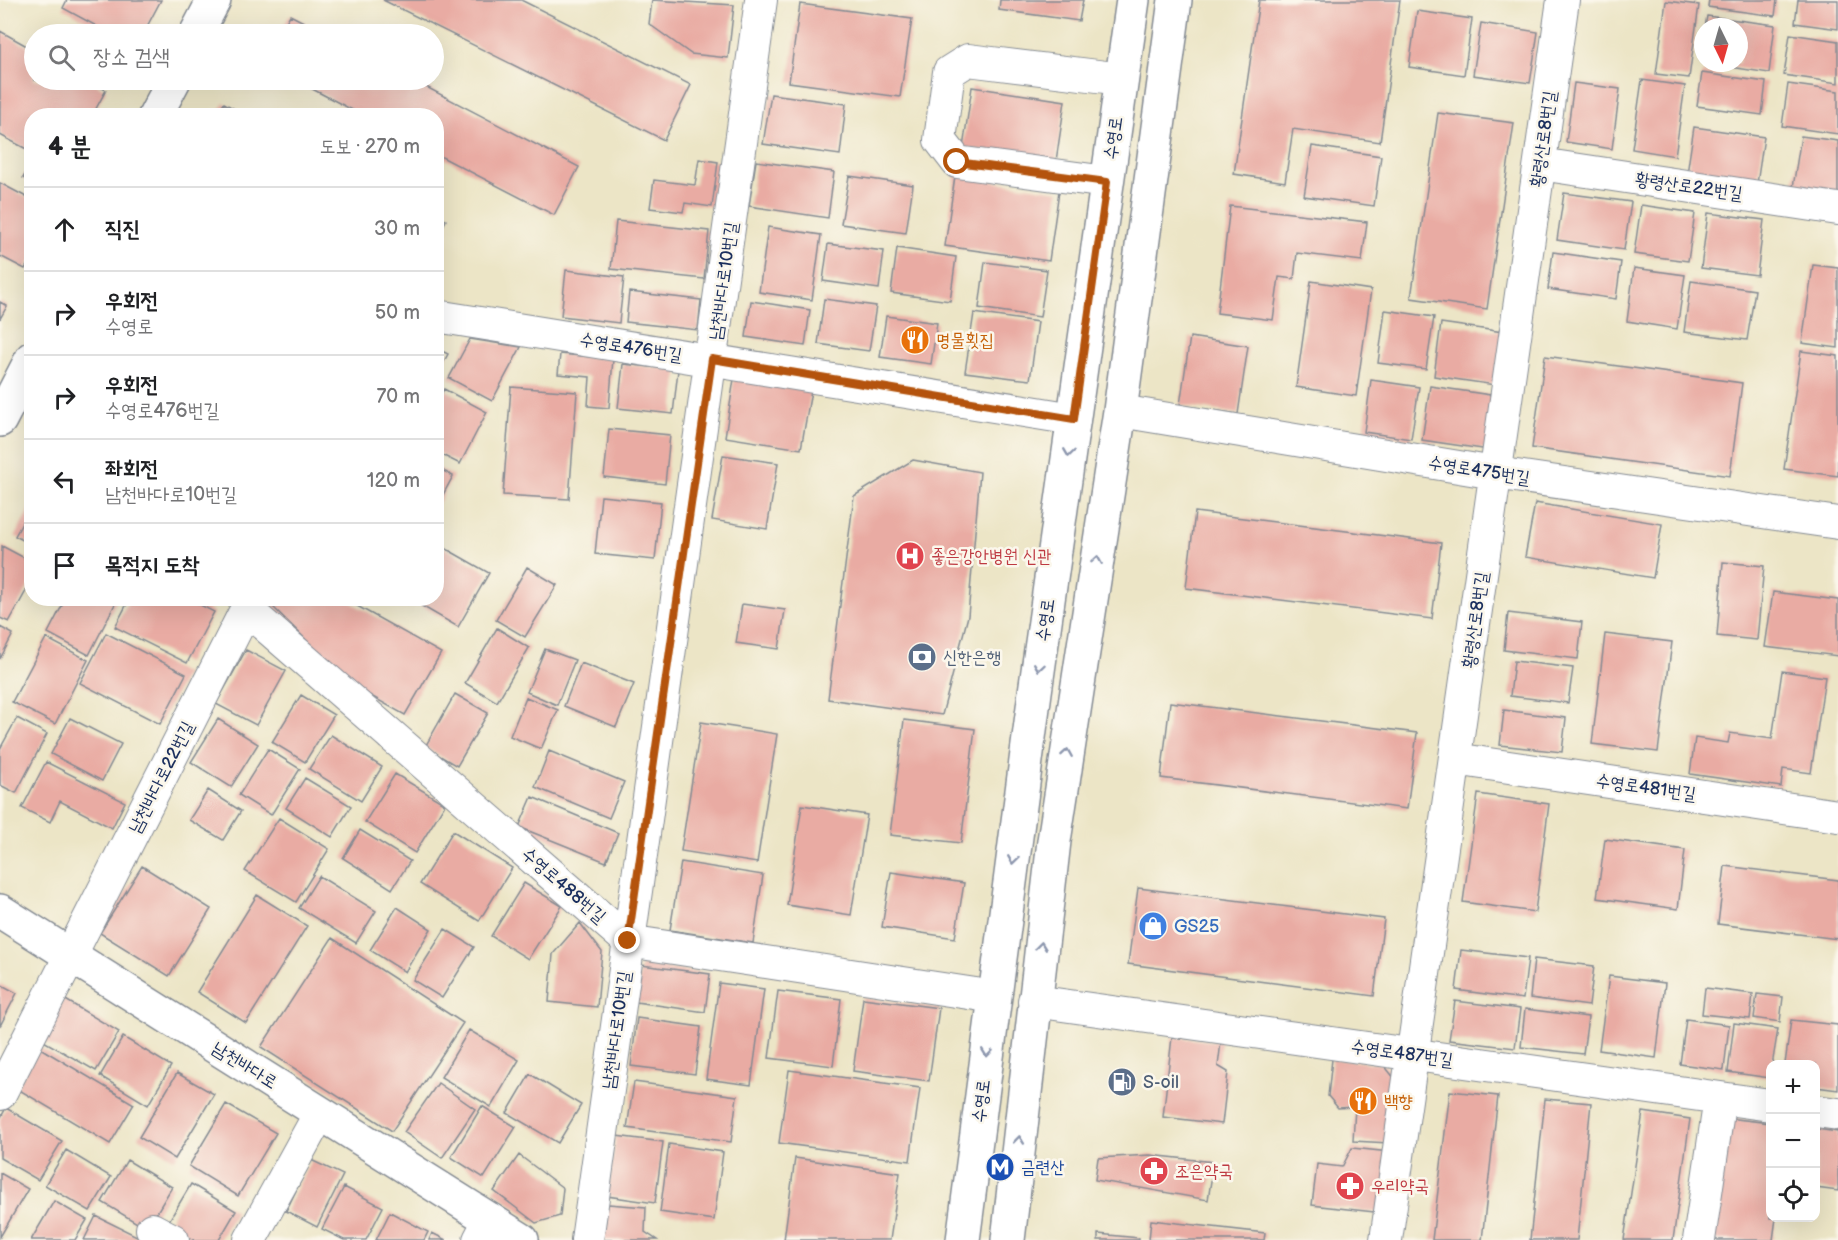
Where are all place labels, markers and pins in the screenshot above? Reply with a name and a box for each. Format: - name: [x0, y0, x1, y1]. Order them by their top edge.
- restaurant icon: 명물횟집: [899, 324, 931, 356]
- place label: 명물횟집: [936, 330, 994, 351]
- hospital icon: 좋은강안병원 신관: [894, 540, 926, 572]
- place label: 좋은강안병원 신관: [931, 546, 1052, 567]
- bank icon: 신한은행: [906, 641, 938, 673]
- place label: 신한은행: [943, 647, 1001, 668]
- shop icon: GS25: [1137, 910, 1169, 942]
- place label: GS25: [1174, 916, 1219, 937]
- fuel station icon: S-oil: [1106, 1066, 1138, 1098]
- place label: S-oil: [1143, 1072, 1179, 1093]
- restaurant icon: 백향: [1347, 1085, 1379, 1117]
- place label: 백향: [1384, 1091, 1413, 1112]
- metro station icon: 금련산: [984, 1151, 1016, 1183]
- pharmacy icon: 조은약국: [1138, 1155, 1170, 1187]
- place label: 금련산: [1021, 1157, 1065, 1178]
- place label: 조은약국: [1175, 1161, 1233, 1182]
- pharmacy icon: 우리약국: [1334, 1170, 1366, 1202]
- place label: 우리약국: [1371, 1176, 1429, 1197]

